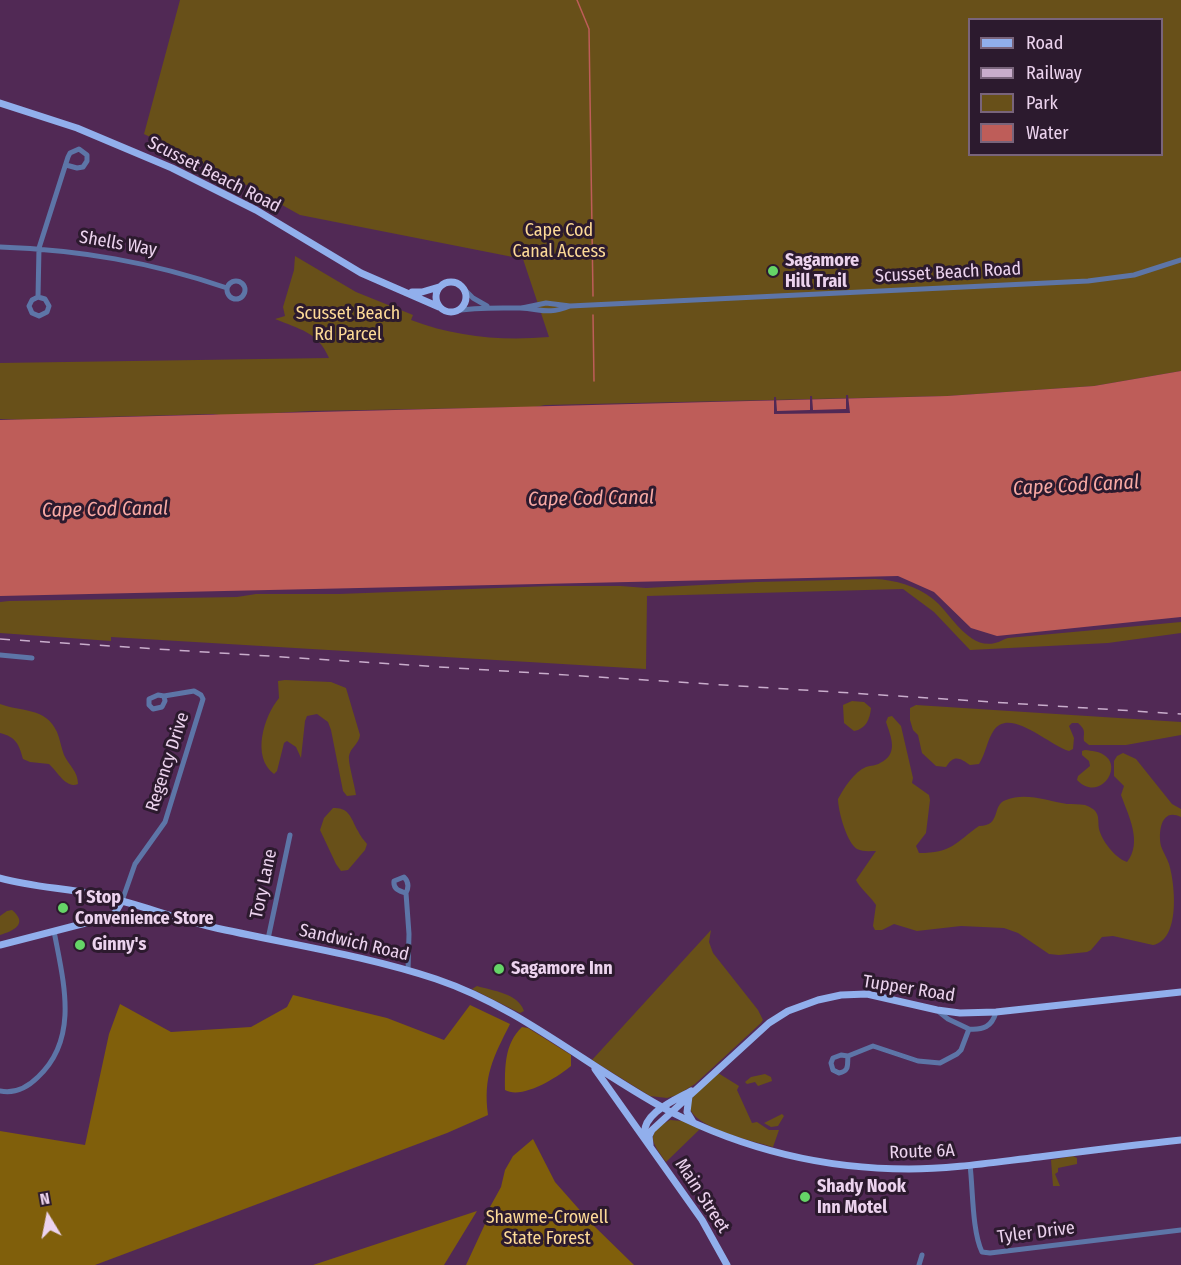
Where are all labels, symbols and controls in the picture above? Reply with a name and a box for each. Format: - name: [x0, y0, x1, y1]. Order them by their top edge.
- legend: [968, 18, 1163, 156]
- text: Road: [1026, 32, 1063, 54]
- text: Railway: [1026, 62, 1082, 84]
- text: Park: [1026, 92, 1058, 114]
- text: Water: [1026, 122, 1069, 144]
- street label: Scusset Beach Road: [144, 132, 284, 218]
- park label: Cape Cod Canal Access: [512, 220, 606, 262]
- street label: Shells Way: [78, 227, 158, 261]
- place label: Sagamore Hill Trail: [785, 250, 859, 292]
- street label: Scusset Beach Road: [874, 258, 1022, 288]
- marker: Sagamore Hill Trail: [766, 264, 780, 278]
- park label: Scusset Beach Rd Parcel: [296, 303, 400, 346]
- water label: Cape Cod Canal: [1012, 471, 1140, 501]
- water label: Cape Cod Canal: [528, 486, 654, 512]
- water label: Cape Cod Canal: [42, 497, 168, 523]
- street label: Regency Drive: [142, 710, 194, 814]
- street label: Tory Lane: [246, 847, 282, 921]
- place label: 1 Stop Convenience Store: [75, 887, 214, 930]
- marker: 1 Stop Convenience Store: [56, 901, 70, 915]
- street label: Sandwich Road: [297, 920, 411, 966]
- place label: Ginny's: [92, 934, 146, 956]
- marker: Ginny's: [73, 938, 87, 952]
- place label: Sagamore Inn: [511, 958, 613, 980]
- marker: Sagamore Inn: [492, 962, 506, 976]
- street label: Tupper Road: [861, 971, 957, 1007]
- street label: Route 6A: [889, 1140, 955, 1164]
- street label: Main Street: [670, 1155, 734, 1237]
- place label: Shady Nook Inn Motel: [817, 1176, 906, 1218]
- north arrow: [18, 1187, 78, 1247]
- text: N: [38, 1189, 51, 1209]
- marker: Shady Nook Inn Motel: [798, 1190, 812, 1204]
- park label: Shawme-Crowell State Forest: [486, 1207, 608, 1250]
- street label: Tyler Drive: [996, 1218, 1076, 1248]

